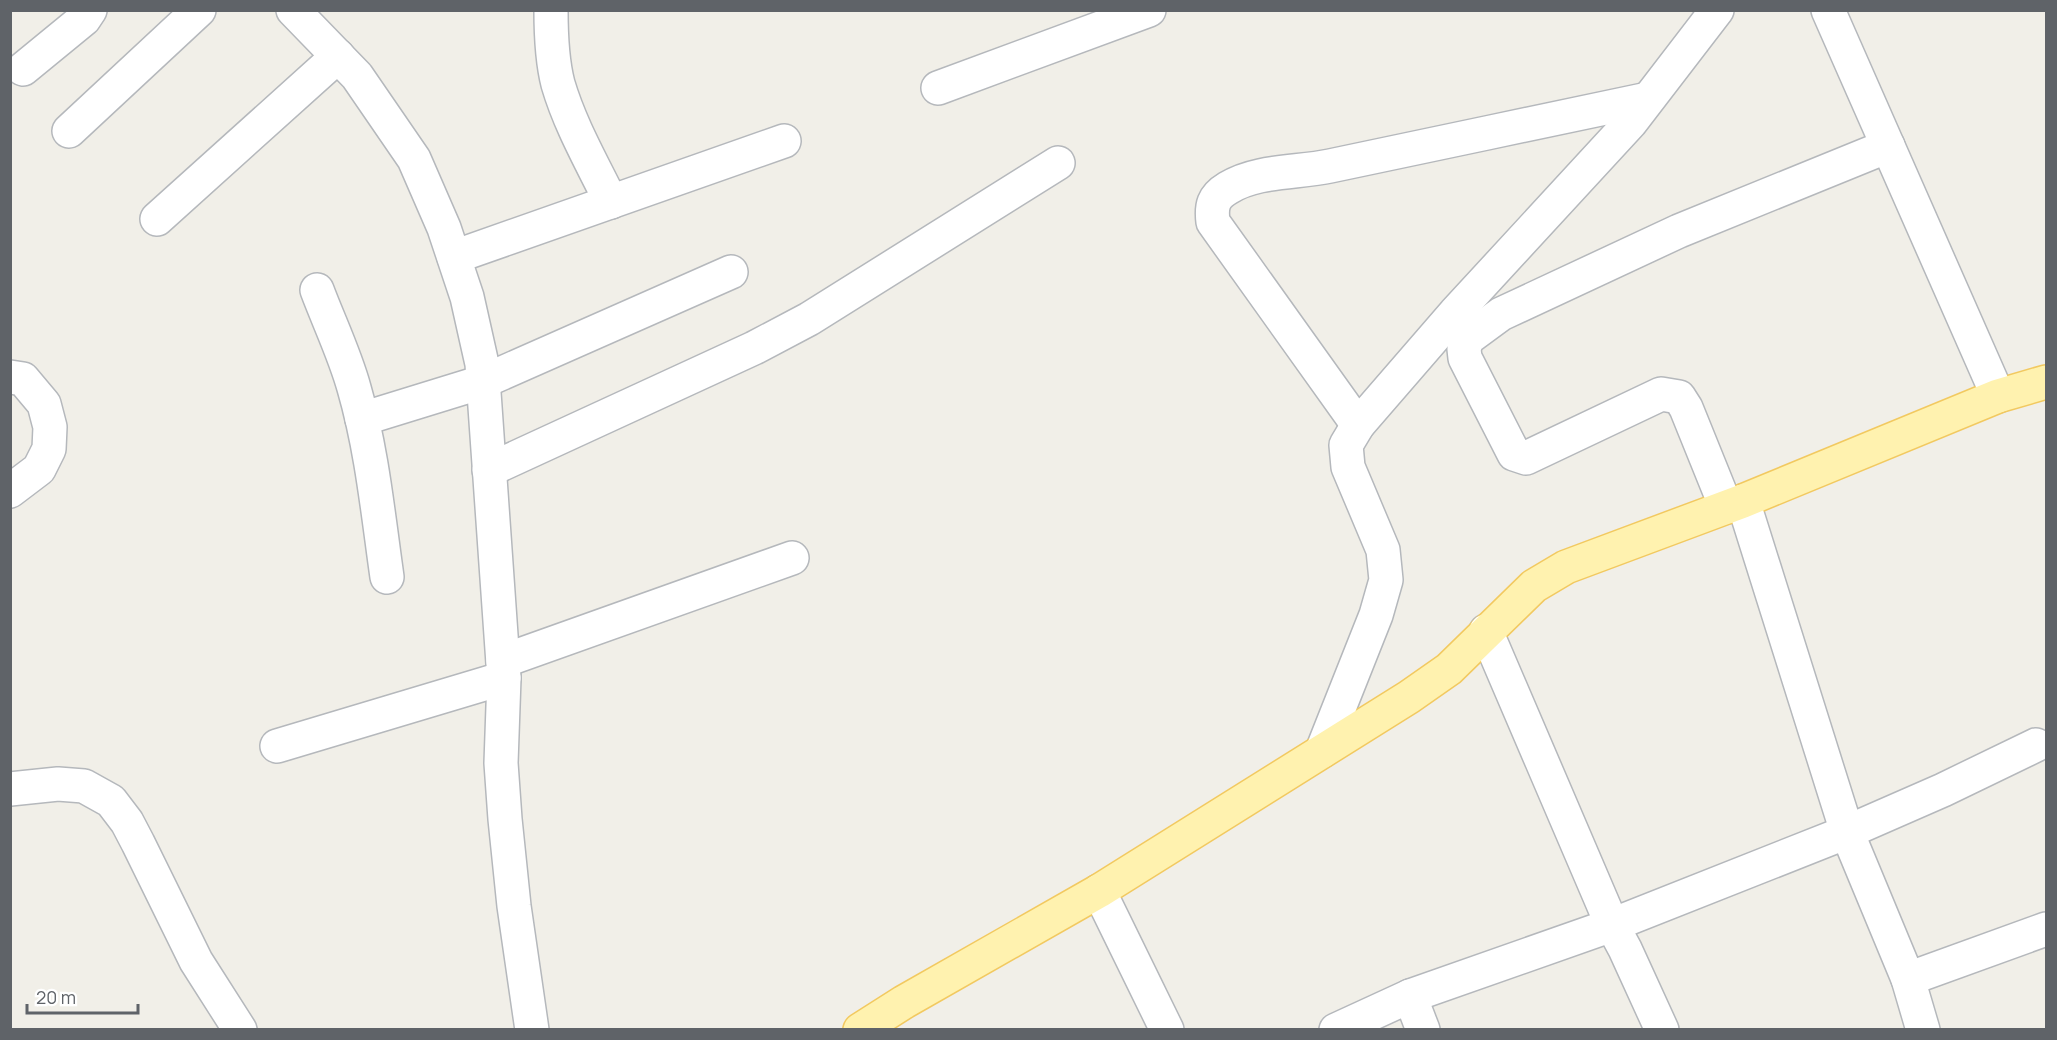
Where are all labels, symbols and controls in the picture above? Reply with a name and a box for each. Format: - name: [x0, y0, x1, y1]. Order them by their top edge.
- scale bar: [27, 977, 138, 1015]
- text: 20 m: [36, 985, 76, 1009]

